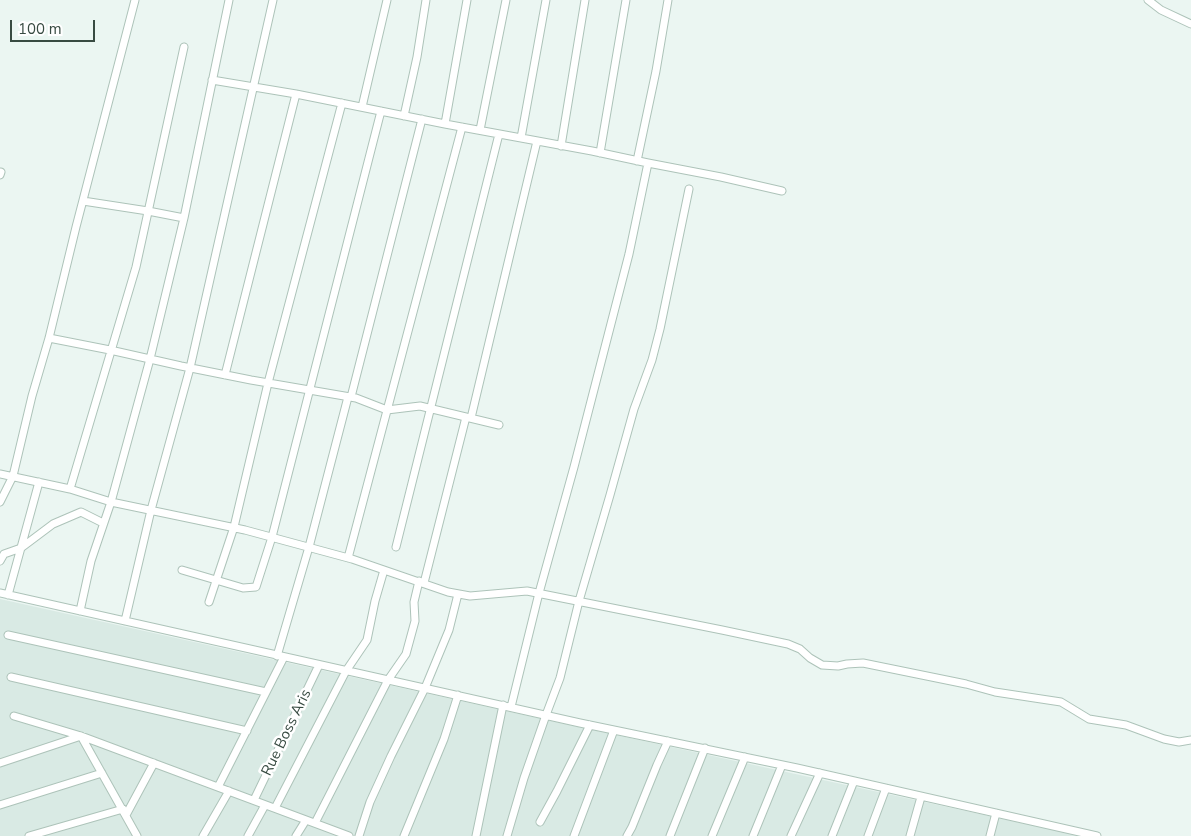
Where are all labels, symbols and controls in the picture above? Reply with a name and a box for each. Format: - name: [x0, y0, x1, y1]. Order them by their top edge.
- scale bar: [12, 10, 98, 42]
- text: 100 m: [18, 19, 62, 39]
- street label: Rue Boss Aris: [258, 687, 316, 779]

